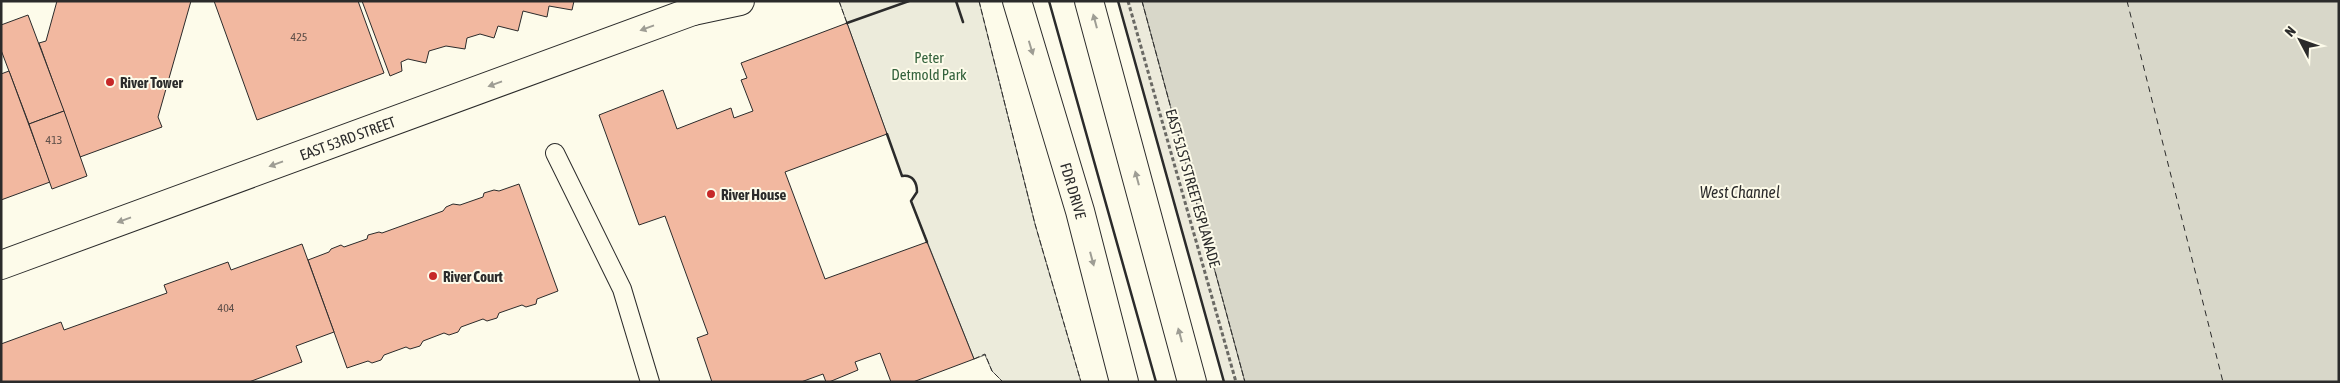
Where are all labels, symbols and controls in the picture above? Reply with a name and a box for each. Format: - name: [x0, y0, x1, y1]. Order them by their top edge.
- one-way arrow: [1090, 13, 1098, 28]
- north arrow: [2275, 15, 2325, 65]
- text: N: [2281, 23, 2299, 40]
- one-way arrow: [640, 25, 655, 32]
- house number: 425: [291, 30, 307, 44]
- one-way arrow: [1027, 41, 1035, 56]
- park label: Peter Detmold Park: [891, 49, 967, 83]
- place label: River Tower: [120, 74, 183, 91]
- marker: River Tower: [104, 76, 116, 88]
- one-way arrow: [487, 80, 502, 88]
- street label: EAST 51ST STREET ESPLANADE: [1162, 107, 1224, 270]
- street label: EAST 53RD STREET: [297, 112, 398, 163]
- house number: 413: [46, 133, 62, 147]
- one-way arrow: [269, 161, 284, 168]
- street label: FDR DRIVE: [1057, 161, 1090, 221]
- one-way arrow: [1133, 170, 1141, 185]
- water label: West Channel: [1700, 183, 1780, 201]
- place label: River House: [721, 186, 787, 203]
- marker: River House: [705, 188, 717, 200]
- one-way arrow: [116, 216, 131, 224]
- one-way arrow: [1088, 251, 1096, 266]
- place label: River Court: [443, 268, 504, 285]
- marker: River Court: [427, 270, 439, 282]
- house number: 404: [218, 301, 235, 315]
- one-way arrow: [1175, 327, 1183, 342]

